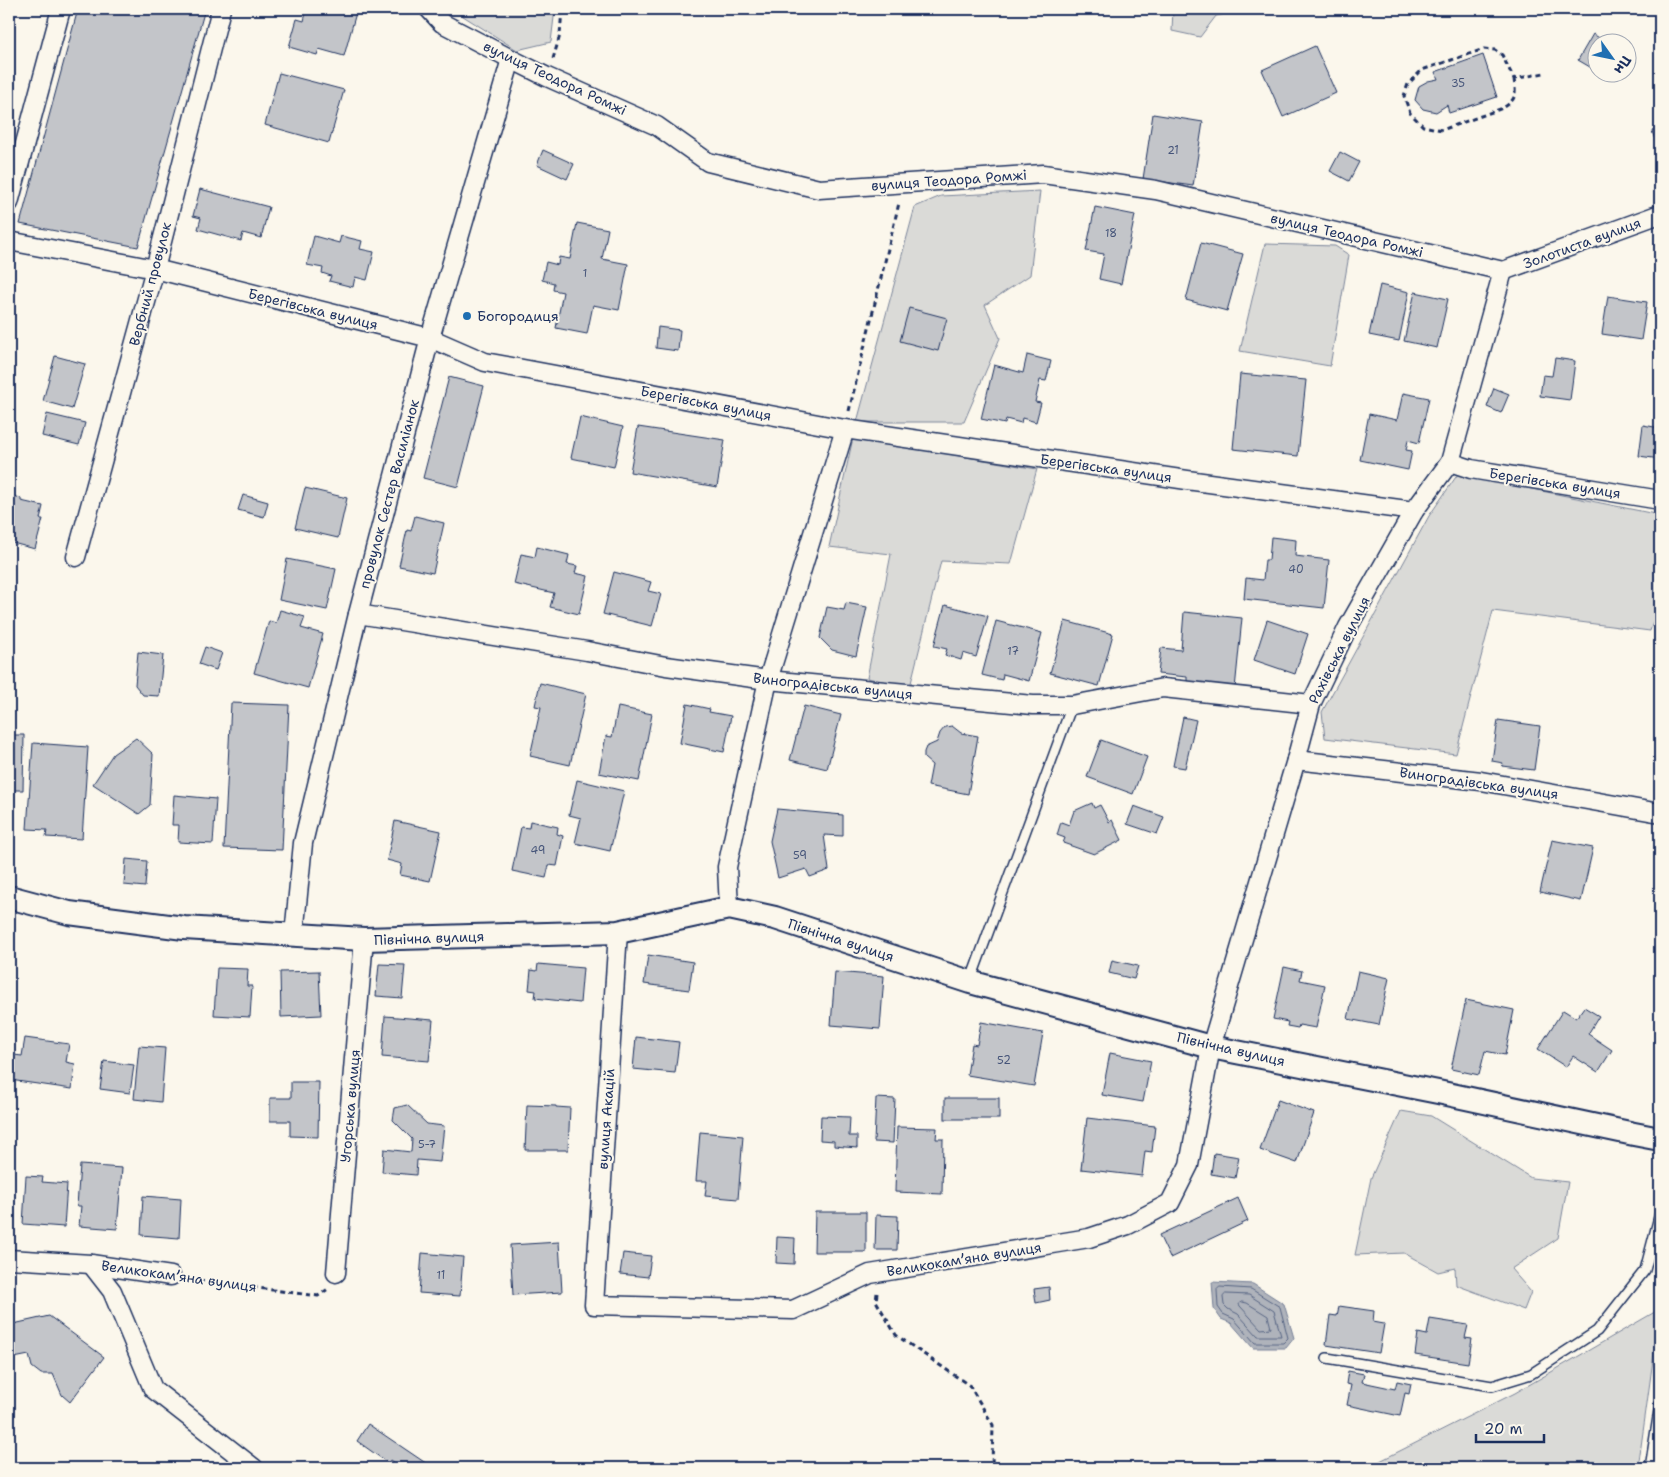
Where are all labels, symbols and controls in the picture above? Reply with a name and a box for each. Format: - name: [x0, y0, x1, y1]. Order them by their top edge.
- north arrow: [1586, 32, 1636, 82]
- street label: вулиця Теодора Ромжі: [481, 37, 629, 119]
- text: Пн: [1610, 52, 1635, 78]
- house number: 35: [1451, 76, 1465, 91]
- house number: 21: [1167, 143, 1179, 158]
- street label: вулиця Теодора Ромжі: [871, 166, 1027, 194]
- street label: вулиця Теодора Ромжі: [1269, 209, 1425, 261]
- street label: Золотиста вулиця: [1521, 213, 1643, 273]
- street label: Вербний провулок: [125, 220, 175, 348]
- house number: 18: [1105, 226, 1117, 241]
- house number: 1: [583, 266, 587, 281]
- street label: Берегівська вулиця: [246, 284, 380, 334]
- place label: Богородиця: [477, 307, 559, 325]
- marker: Богородиця: [461, 310, 473, 322]
- street label: Берегівська вулиця: [639, 381, 773, 425]
- street label: провулок Сестер Василіанок: [355, 397, 423, 591]
- street label: Берегівська вулиця: [1039, 450, 1173, 486]
- street label: Берегівська вулиця: [1488, 464, 1622, 502]
- house number: 40: [1288, 562, 1304, 577]
- street label: Рахівська вулиця: [1304, 593, 1374, 707]
- house number: 17: [1007, 644, 1019, 659]
- street label: Виноградівська вулиця: [752, 669, 914, 703]
- street label: Виноградівська вулиця: [1398, 763, 1560, 803]
- house number: 49: [531, 843, 545, 858]
- house number: 59: [793, 848, 807, 863]
- street label: Північна вулиця: [786, 914, 896, 966]
- street label: Північна вулиця: [373, 927, 485, 949]
- street label: Північна вулиця: [1175, 1028, 1287, 1070]
- street label: Угорська вулиця: [336, 1049, 364, 1163]
- house number: 52: [997, 1053, 1011, 1068]
- street label: вулиця Акацій: [593, 1068, 619, 1170]
- house number: 5-7: [418, 1137, 436, 1152]
- street label: Великокамʼяна вулиця: [885, 1238, 1043, 1280]
- street label: Великокамʼяна вулиця: [100, 1256, 258, 1296]
- house number: 11: [437, 1268, 445, 1283]
- scale bar: [1476, 1412, 1544, 1444]
- text: 20 m: [1484, 1419, 1523, 1439]

